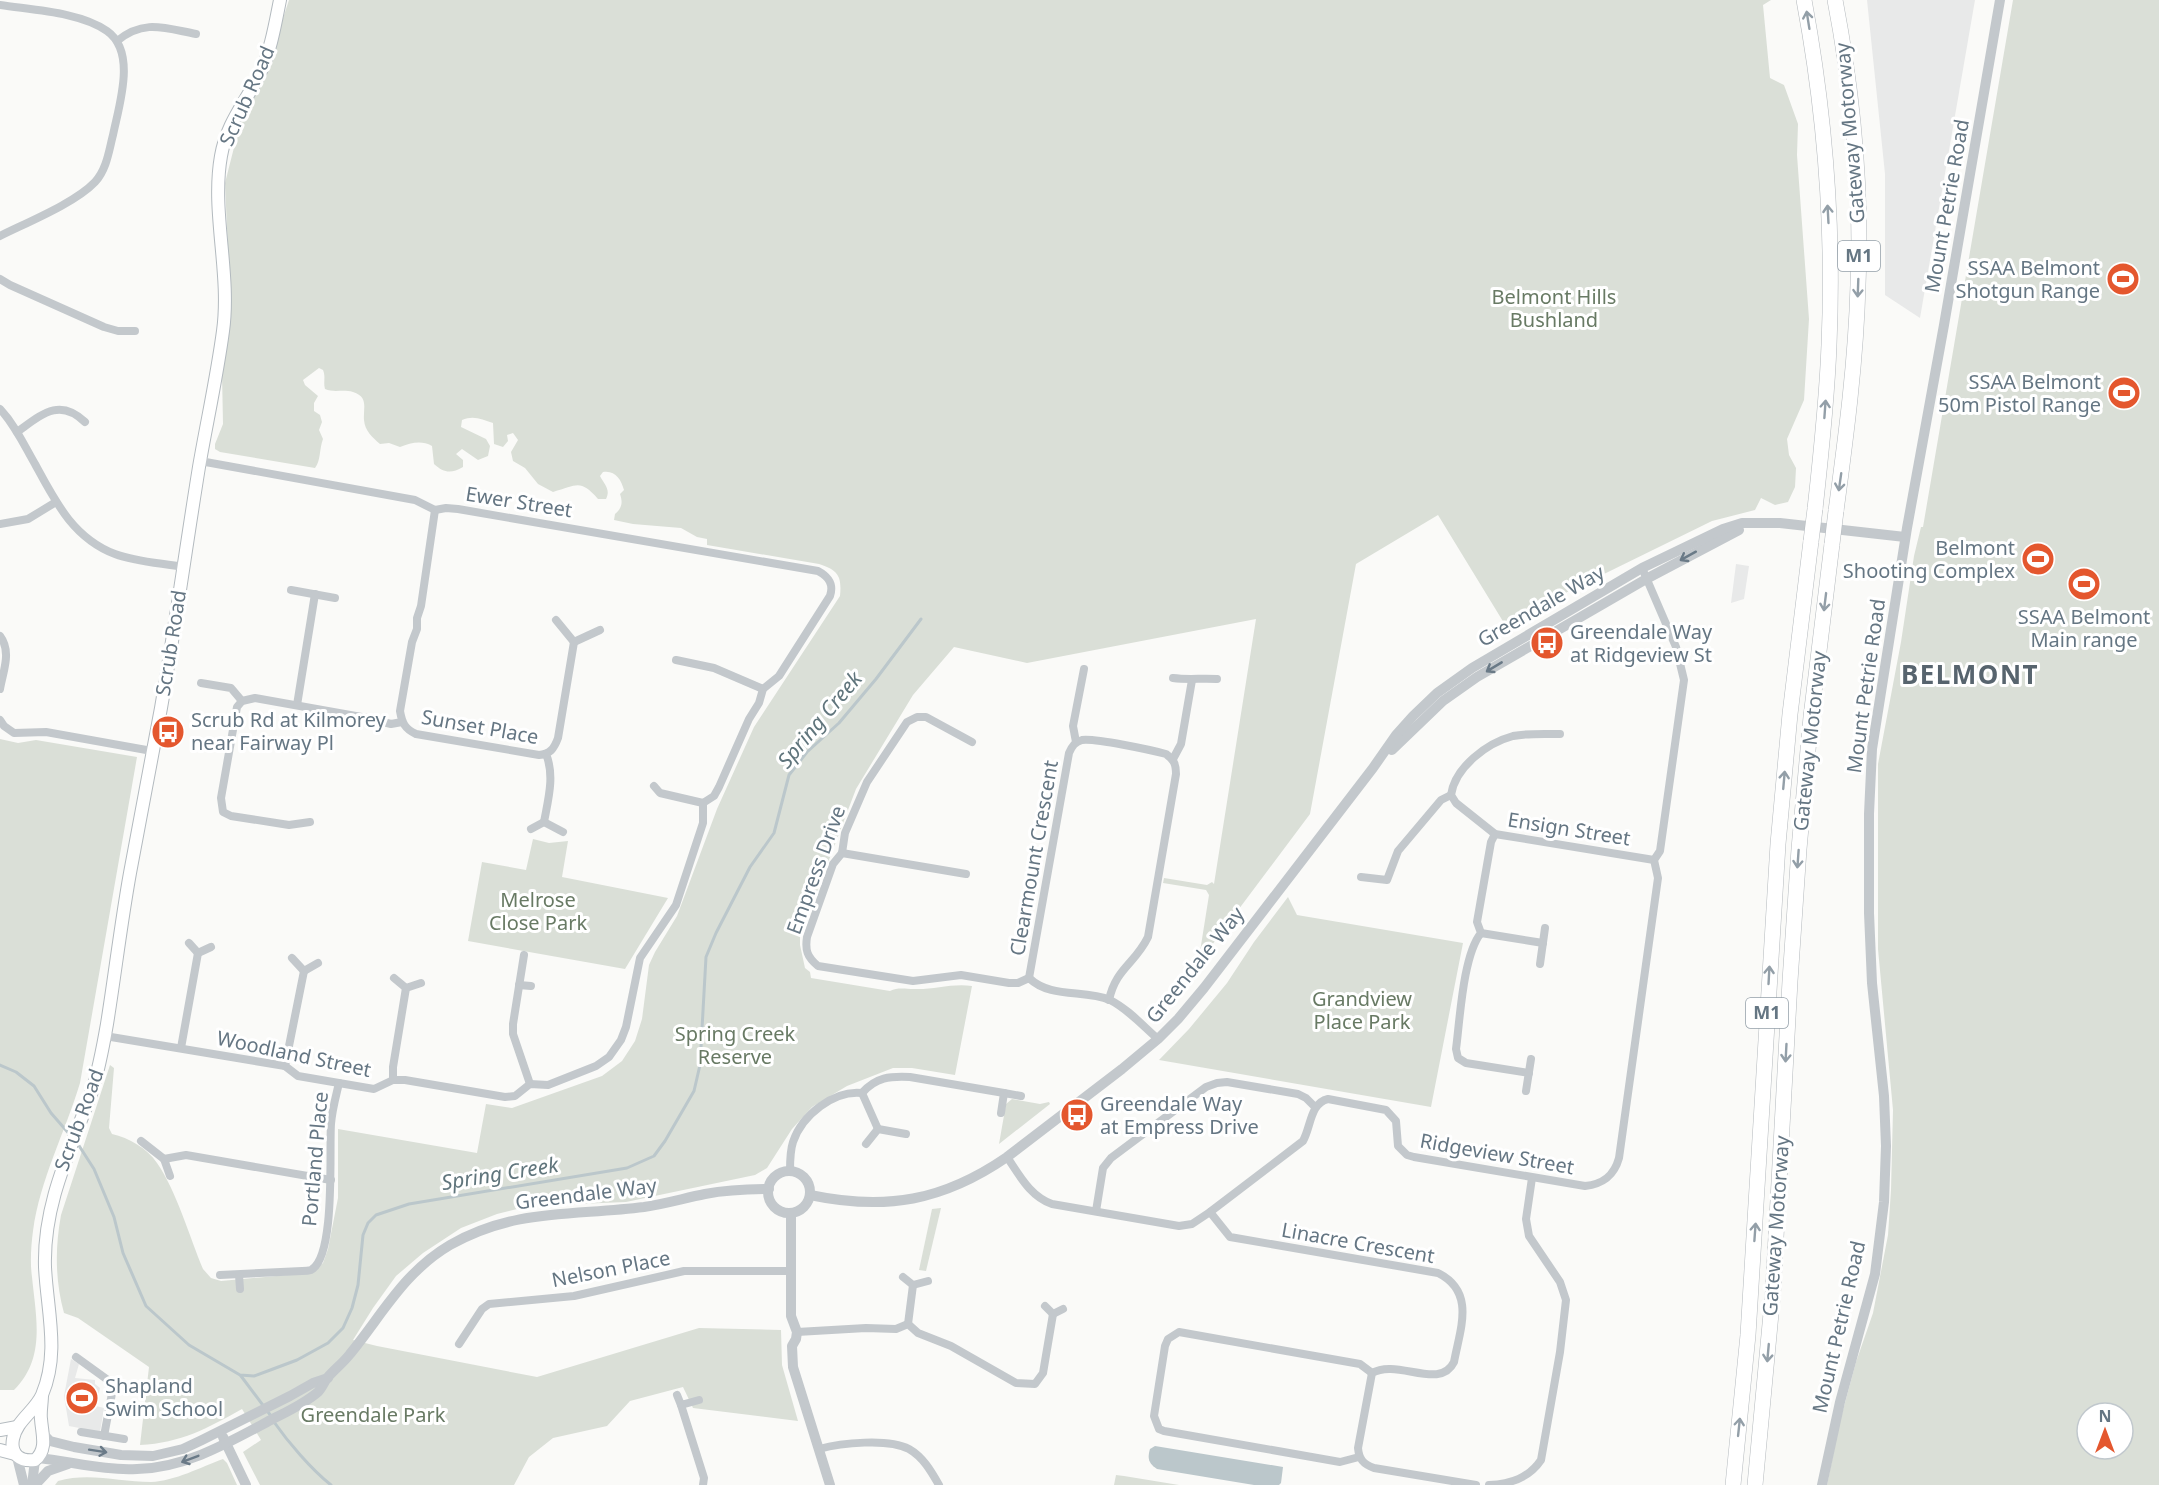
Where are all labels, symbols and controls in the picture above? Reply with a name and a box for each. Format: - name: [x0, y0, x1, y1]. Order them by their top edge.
- one-way arrow: [1802, 11, 1813, 31]
- street label: Gateway Motorway: [1828, 41, 1871, 224]
- street label: Scrub Road: [212, 42, 281, 150]
- street label: Mount Petrie Road: [1918, 117, 1975, 295]
- one-way arrow: [1823, 205, 1834, 225]
- road number: M1: [1838, 241, 1880, 271]
- place label: SSAA Belmont Shotgun Range: [1956, 254, 2100, 304]
- sports icon: SSAA Belmont Shotgun Range: [2105, 261, 2141, 297]
- one-way arrow: [1853, 277, 1864, 297]
- park label: Belmont Hills Bushland: [1492, 283, 1616, 333]
- place label: SSAA Belmont 50m Pistol Range: [1938, 368, 2101, 418]
- sports icon: SSAA Belmont 50m Pistol Range: [2106, 375, 2142, 411]
- one-way arrow: [1820, 400, 1831, 420]
- one-way arrow: [1834, 472, 1845, 491]
- street label: Ewer Street: [464, 480, 574, 523]
- place label: Belmont Shooting Complex: [1843, 534, 2015, 584]
- sports icon: Belmont Shooting Complex: [2020, 541, 2056, 577]
- one-way arrow: [1679, 551, 1697, 562]
- street label: Greendale Way: [1472, 558, 1610, 653]
- sports icon: SSAA Belmont Main range: [2066, 566, 2102, 602]
- street label: Scrub Road: [149, 588, 192, 698]
- one-way arrow: [1819, 592, 1830, 611]
- street label: Mount Petrie Road: [1840, 597, 1891, 775]
- place label: SSAA Belmont Main range: [2018, 603, 2150, 653]
- place label: Greendale Way at Ridgeview St: [1570, 618, 1713, 668]
- bus stop icon: Greendale Way at Ridgeview St: [1529, 625, 1565, 661]
- street label: Gateway Motorway: [1787, 649, 1832, 832]
- district label: BELMONT: [1901, 656, 2039, 692]
- one-way arrow: [1486, 661, 1503, 673]
- water label: Spring Creek: [771, 664, 869, 774]
- street label: Sunset Place: [419, 703, 541, 750]
- place label: Scrub Rd at Kilmorey near Fairway Pl: [191, 706, 387, 756]
- bus stop icon: Scrub Rd at Kilmorey near Fairway Pl: [150, 714, 186, 750]
- street label: Clearmount Crescent: [1003, 758, 1064, 958]
- one-way arrow: [1779, 771, 1790, 791]
- street label: Empress Drive: [780, 802, 851, 938]
- street label: Ensign Street: [1506, 805, 1632, 852]
- one-way arrow: [1793, 848, 1804, 868]
- park label: Melrose Close Park: [489, 886, 587, 936]
- street label: Greendale Way: [1139, 900, 1250, 1028]
- one-way arrow: [1763, 965, 1774, 985]
- park label: Grandview Place Park: [1312, 985, 1412, 1035]
- road number: M1: [1746, 998, 1788, 1028]
- park label: Spring Creek Reserve: [675, 1020, 795, 1070]
- street label: Woodland Street: [215, 1024, 374, 1083]
- one-way arrow: [1781, 1043, 1792, 1063]
- street label: Scrub Road: [48, 1065, 109, 1175]
- street label: Portland Place: [295, 1090, 334, 1228]
- place label: Greendale Way at Empress Drive: [1100, 1090, 1259, 1140]
- bus stop icon: Greendale Way at Empress Drive: [1059, 1097, 1095, 1133]
- street label: Ridgeview Street: [1418, 1127, 1576, 1180]
- street label: Gateway Motorway: [1756, 1134, 1795, 1317]
- water label: Spring Creek: [439, 1150, 562, 1196]
- street label: Greendale Way: [514, 1171, 659, 1216]
- street label: Linacre Crescent: [1279, 1216, 1437, 1269]
- one-way arrow: [1750, 1223, 1761, 1243]
- street label: Mount Petrie Road: [1806, 1238, 1871, 1416]
- street label: Nelson Place: [549, 1244, 673, 1293]
- one-way arrow: [1762, 1342, 1773, 1362]
- place label: Shapland Swim School: [105, 1372, 223, 1422]
- sports icon: Shapland Swim School: [64, 1380, 100, 1416]
- park label: Greendale Park: [301, 1401, 446, 1428]
- north arrow: [2075, 1401, 2135, 1461]
- text: N: [2098, 1405, 2112, 1427]
- one-way arrow: [1734, 1417, 1745, 1437]
- one-way arrow: [87, 1446, 107, 1457]
- one-way arrow: [181, 1454, 200, 1465]

